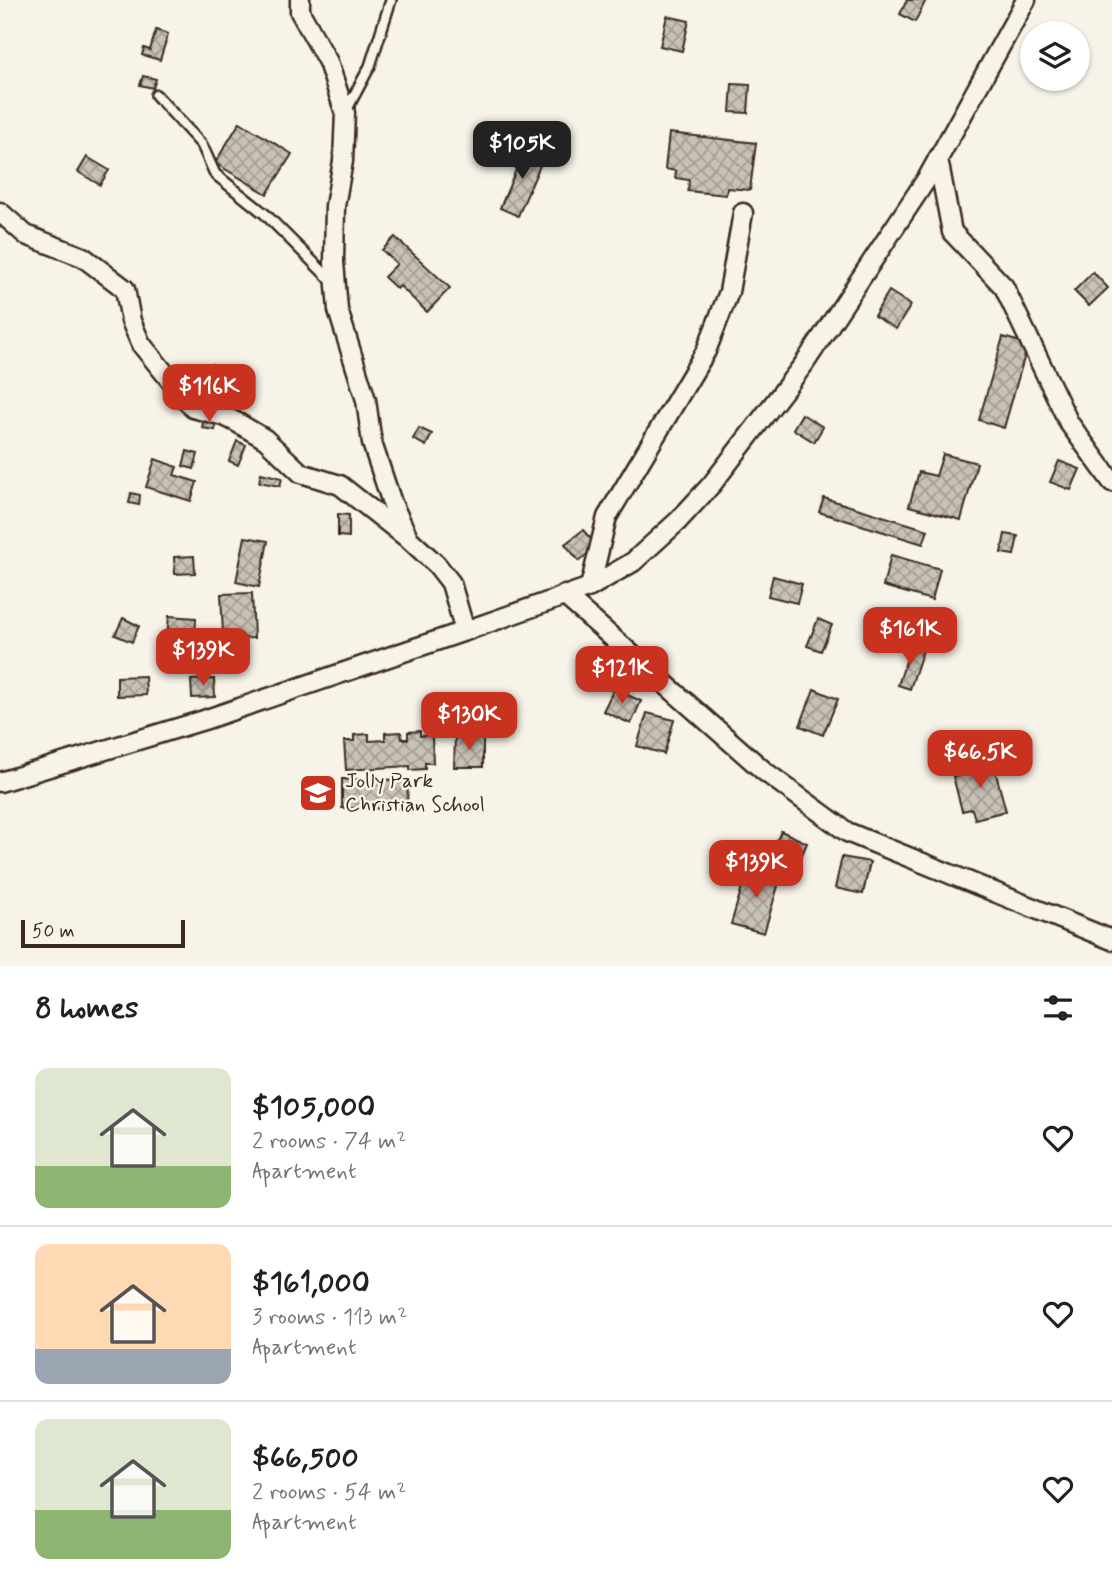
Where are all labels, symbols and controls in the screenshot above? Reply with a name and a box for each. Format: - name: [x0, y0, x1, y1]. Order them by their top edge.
- map controls: [1020, 21, 1090, 91]
- button: layers: [1020, 21, 1090, 91]
- pin: $105K: [473, 122, 571, 181]
- text: $105K: [489, 129, 555, 159]
- pin: $116K: [160, 364, 258, 424]
- text: $116K: [179, 372, 239, 402]
- pin: $161K: [861, 608, 959, 667]
- text: $161K: [879, 615, 941, 645]
- pin: $139K: [154, 628, 252, 688]
- text: $139K: [172, 636, 234, 666]
- pin: $121K: [573, 646, 671, 706]
- text: $121K: [591, 654, 653, 684]
- pin: $130K: [420, 692, 518, 752]
- text: $130K: [437, 700, 501, 730]
- pin: $66.5K: [923, 730, 1037, 790]
- text: $66.5K: [944, 738, 1016, 768]
- place label: Jolly Park Christian School: [345, 767, 485, 819]
- school or university icon: Jolly Park Christian School: [297, 772, 339, 814]
- pin: $139K: [707, 841, 805, 900]
- text: $139K: [725, 848, 787, 878]
- scale bar: [21, 917, 186, 949]
- text: 50 m: [32, 919, 75, 944]
- text: 8 homes: [35, 989, 138, 1028]
- icon: filters: [1039, 989, 1077, 1027]
- text: $105,000: [252, 1088, 375, 1127]
- icon: home: [91, 1096, 175, 1180]
- icon: heart: [1039, 1119, 1077, 1157]
- text: 2 rooms · 74 m²: [252, 1127, 407, 1157]
- text: Apartment: [252, 1157, 357, 1187]
- text: $161,000: [252, 1264, 370, 1303]
- icon: home: [91, 1272, 175, 1356]
- icon: heart: [1039, 1295, 1077, 1333]
- text: 3 rooms · 113 m²: [252, 1303, 407, 1333]
- text: Apartment: [252, 1333, 357, 1363]
- text: $66,500: [252, 1439, 359, 1478]
- icon: home: [91, 1447, 175, 1531]
- icon: heart: [1039, 1470, 1077, 1508]
- text: 2 rooms · 54 m²: [252, 1478, 406, 1508]
- text: Apartment: [252, 1508, 357, 1538]

